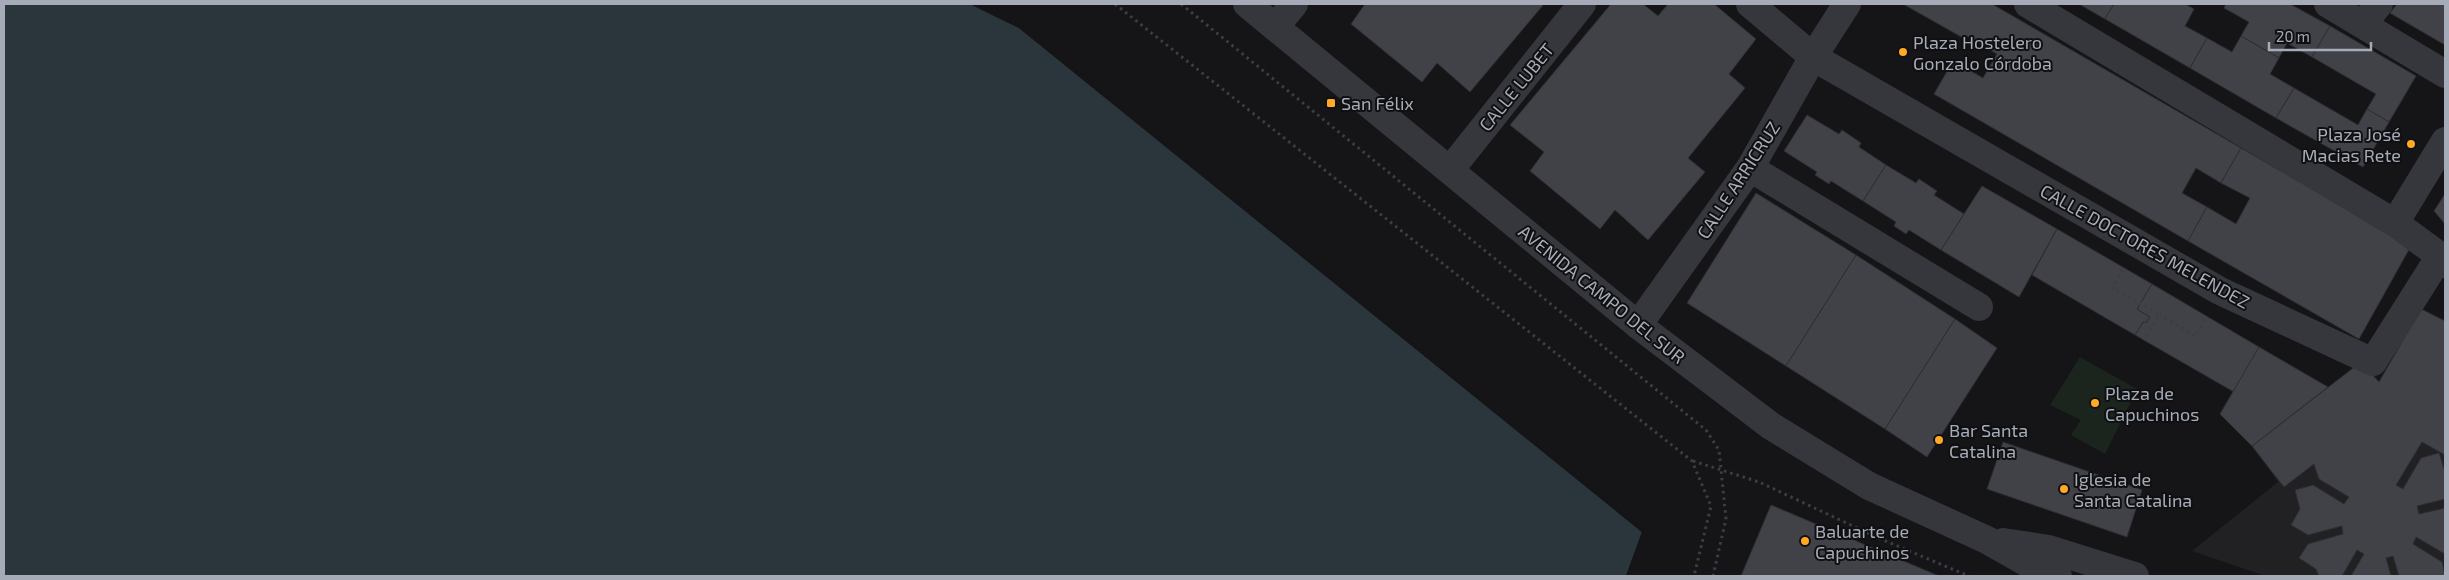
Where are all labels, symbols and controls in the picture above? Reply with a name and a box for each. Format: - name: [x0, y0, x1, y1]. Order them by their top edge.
- scale bar: [2269, 20, 2372, 52]
- text: 20 m: [2276, 27, 2310, 45]
- place label: Plaza Hostelero Gonzalo Córdoba: [1913, 31, 2052, 74]
- street label: CALLE LUBET: [1474, 38, 1558, 135]
- marker: Plaza Hostelero Gonzalo Córdoba: [1897, 46, 1909, 58]
- place label: San Félix: [1341, 92, 1414, 114]
- marker: San Félix: [1325, 97, 1337, 109]
- street label: CALLE ARRICRUZ: [1692, 117, 1784, 243]
- place label: Plaza José Macias Rete: [2302, 123, 2401, 166]
- marker: Plaza José Macias Rete: [2405, 138, 2417, 150]
- street label: CALLE DOCTORES MELENDEZ: [2036, 179, 2254, 313]
- street label: AVENIDA CAMPO DEL SUR: [1514, 220, 1690, 368]
- place label: Plaza de Capuchinos: [2105, 382, 2199, 425]
- marker: Plaza de Capuchinos: [2089, 397, 2101, 409]
- place label: Bar Santa Catalina: [1949, 419, 2028, 462]
- marker: Bar Santa Catalina: [1933, 434, 1945, 446]
- place label: Iglesia de Santa Catalina: [2074, 468, 2192, 511]
- marker: Iglesia de Santa Catalina: [2058, 483, 2070, 495]
- place label: Baluarte de Capuchinos: [1815, 520, 1909, 563]
- marker: Baluarte de Capuchinos: [1799, 535, 1811, 547]

